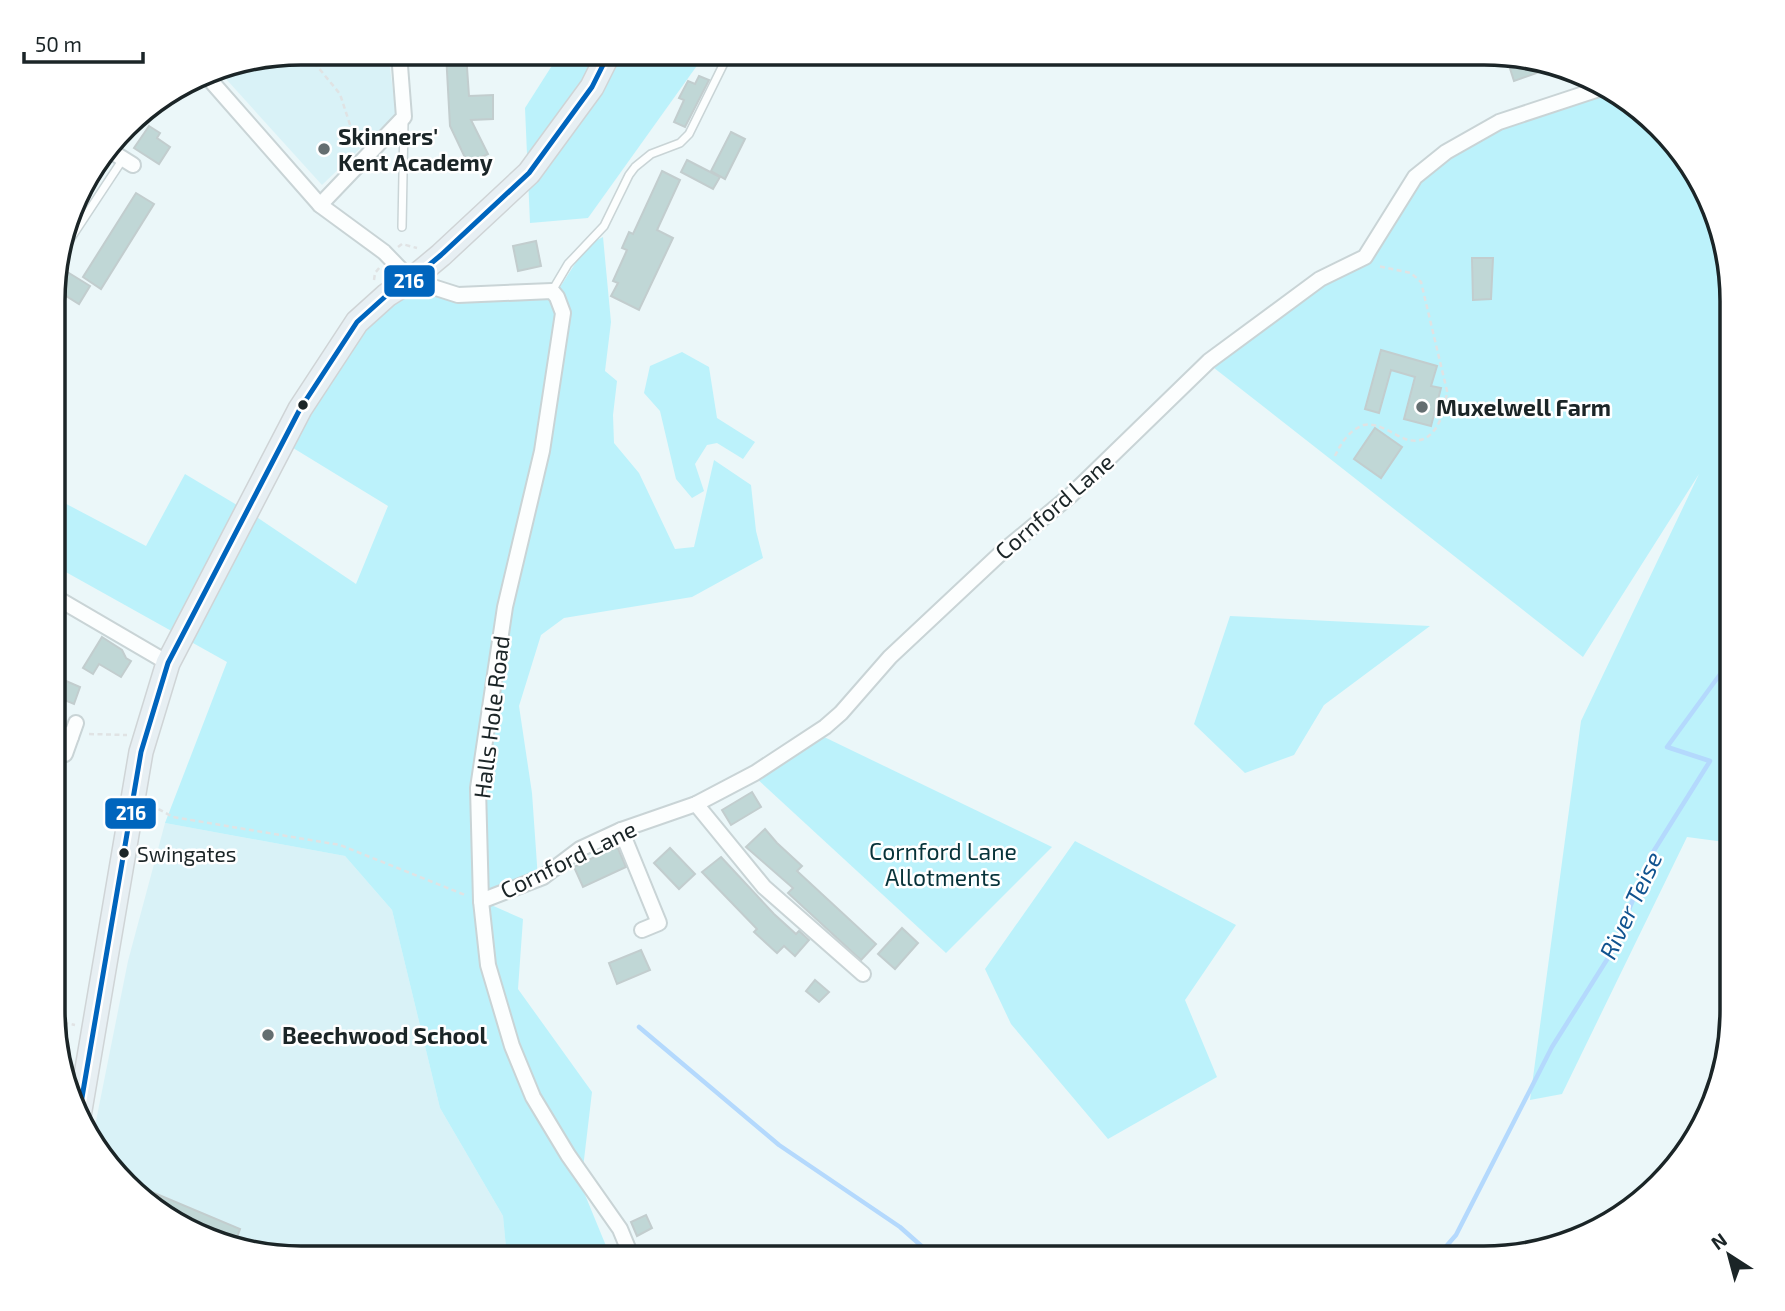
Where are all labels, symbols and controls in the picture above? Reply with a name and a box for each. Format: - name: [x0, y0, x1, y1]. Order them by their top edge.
- scale bar: [24, 21, 144, 65]
- text: 50 m: [35, 31, 82, 56]
- place label: Skinners' Kent Academy: [338, 122, 493, 176]
- marker: Skinners' Kent Academy: [316, 141, 332, 157]
- line badge: 216: [383, 264, 436, 298]
- text: 216: [394, 269, 424, 292]
- place label: Muxelwell Farm: [1436, 393, 1611, 421]
- unlabelled marker: [296, 398, 310, 412]
- marker: Muxelwell Farm: [1414, 399, 1430, 415]
- street label: Cornford Lane: [989, 447, 1119, 565]
- street label: Halls Hole Road: [467, 634, 515, 800]
- line badge: 216: [104, 797, 157, 830]
- text: 216: [116, 801, 146, 824]
- street label: Cornford Lane: [495, 814, 641, 904]
- park label: Cornford Lane Allotments: [869, 837, 1017, 891]
- place label: Swingates: [137, 841, 236, 866]
- marker: Swingates: [117, 846, 131, 860]
- water label: River Teise: [1593, 847, 1668, 963]
- place label: Beechwood School: [282, 1021, 488, 1049]
- marker: Beechwood School: [260, 1027, 276, 1043]
- north arrow: [1694, 1220, 1764, 1290]
- text: N: [1706, 1228, 1731, 1254]

